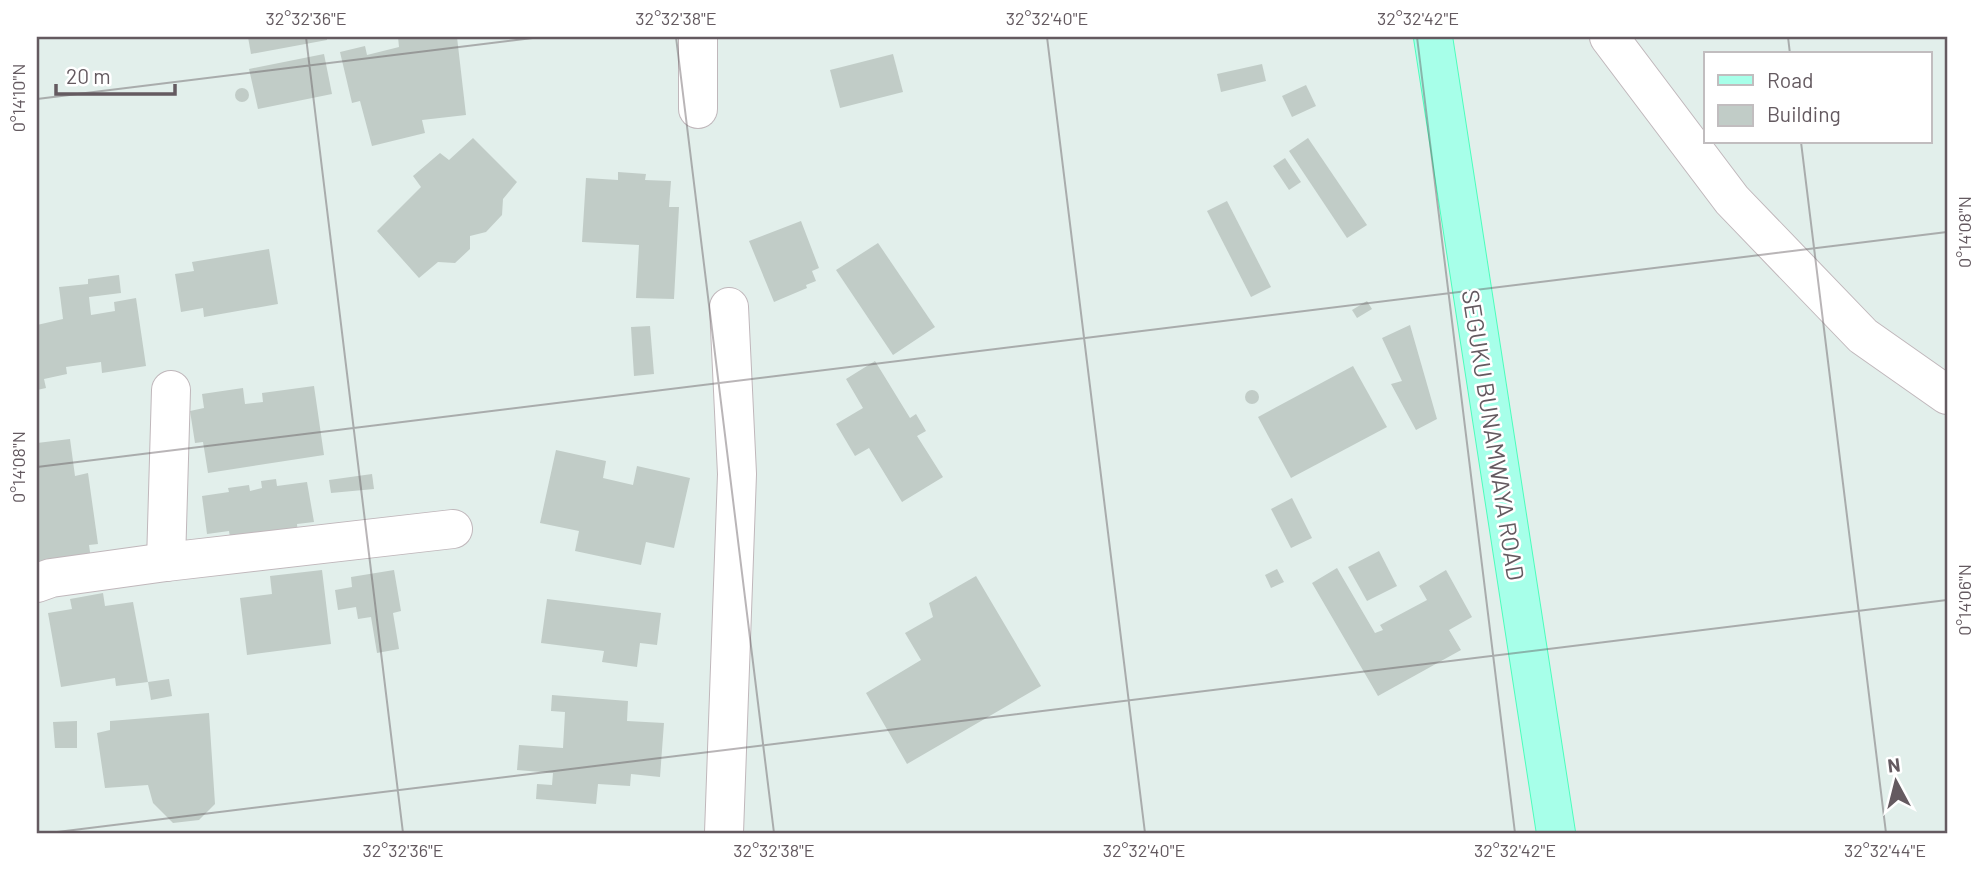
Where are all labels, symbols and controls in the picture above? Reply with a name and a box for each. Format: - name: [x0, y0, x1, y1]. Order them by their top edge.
- text: 32°32'36"E: [265, 7, 347, 29]
- text: 32°32'38"E: [635, 7, 717, 29]
- text: 32°32'40"E: [1006, 7, 1088, 29]
- text: 32°32'42"E: [1377, 7, 1459, 29]
- scale bar: [56, 52, 175, 96]
- legend: [1704, 52, 1932, 144]
- text: 20 m: [66, 63, 111, 88]
- text: 0°14'10"N: [7, 64, 29, 132]
- text: Road: [1767, 67, 1813, 92]
- text: Building: [1767, 101, 1841, 126]
- text: 0°14'08"N: [1953, 196, 1975, 268]
- street label: SEGUKU BUNAMWAYA ROAD: [1457, 288, 1531, 582]
- text: 0°14'08"N: [7, 431, 29, 503]
- text: 0°14'06"N: [1953, 564, 1975, 636]
- north arrow: [1862, 748, 1932, 818]
- text: N: [1886, 752, 1902, 777]
- text: 32°32'36"E: [362, 839, 444, 861]
- text: 32°32'38"E: [733, 839, 815, 861]
- text: 32°32'40"E: [1103, 839, 1185, 861]
- text: 32°32'42"E: [1474, 839, 1556, 861]
- text: 32°32'44"E: [1844, 839, 1926, 861]

